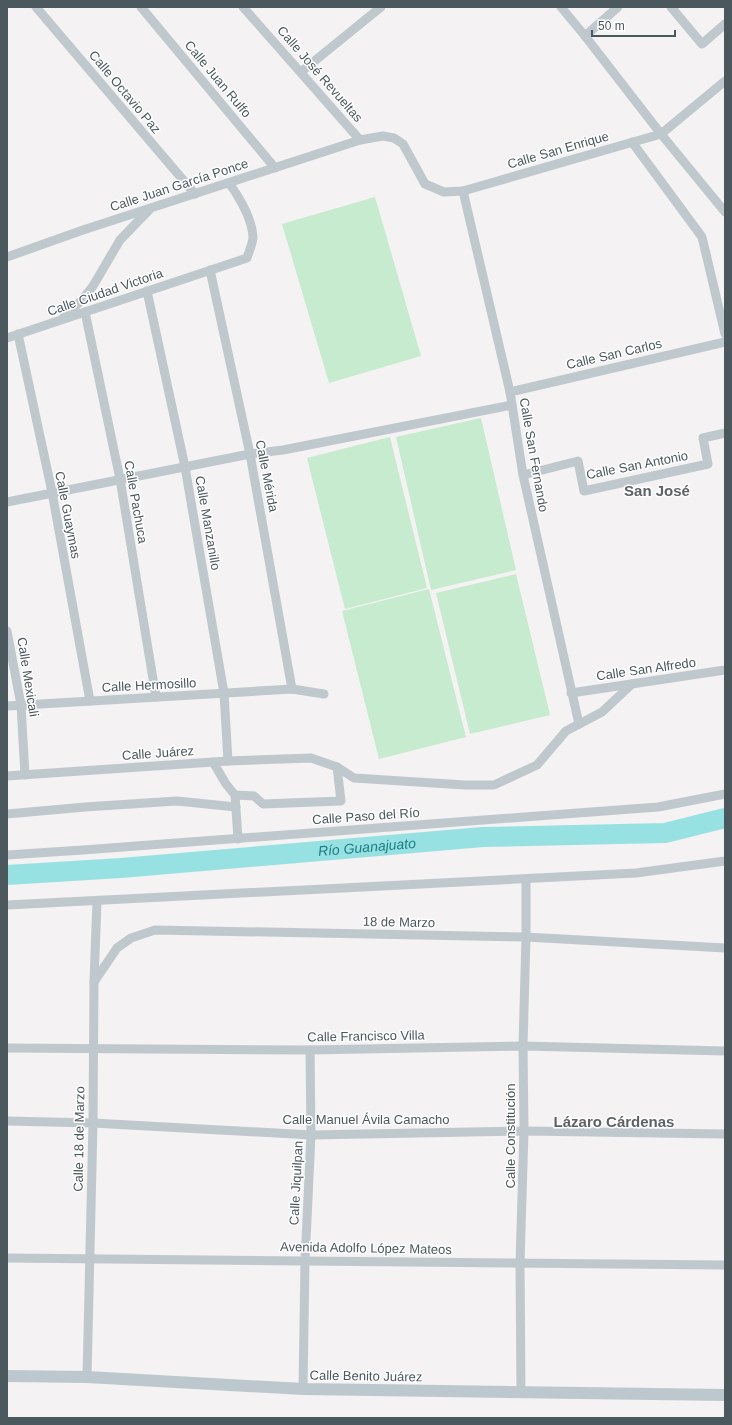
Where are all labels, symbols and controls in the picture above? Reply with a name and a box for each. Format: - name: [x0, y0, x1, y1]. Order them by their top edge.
- scale bar: [592, 12, 675, 38]
- text: 50 m: [598, 19, 625, 33]
- street label: Calle José Revueltas: [274, 23, 366, 125]
- street label: Calle Juan Rulfo: [182, 38, 254, 120]
- street label: Calle Octavio Paz: [86, 48, 164, 136]
- street label: Calle San Enrique: [506, 128, 610, 172]
- street label: Calle Juan García Ponce: [108, 156, 250, 214]
- street label: Calle Ciudad Victoria: [45, 265, 165, 319]
- street label: Calle San Carlos: [565, 336, 664, 372]
- street label: Calle San Fernando: [517, 397, 551, 513]
- street label: Calle Mérida: [253, 439, 281, 514]
- street label: Calle San Antonio: [585, 448, 689, 482]
- street label: Calle Pachuca: [121, 459, 151, 545]
- street label: Calle Guaymas: [52, 470, 84, 561]
- street label: Calle Manzanillo: [192, 475, 224, 571]
- district label: San José: [624, 482, 690, 499]
- street label: Calle Mexicali: [14, 636, 42, 718]
- street label: Calle San Alfredo: [595, 655, 697, 683]
- street label: Calle Hermosillo: [101, 675, 197, 695]
- street label: Calle Juárez: [121, 743, 195, 763]
- street label: Calle Paso del Río: [312, 805, 420, 827]
- water label: Río Guanajuato: [317, 835, 417, 859]
- street label: 18 de Marzo: [363, 914, 435, 930]
- street label: Calle Francisco Villa: [307, 1027, 426, 1045]
- street label: Calle Constitución: [503, 1084, 518, 1188]
- street label: Calle 18 de Marzo: [71, 1086, 87, 1192]
- street label: Calle Manuel Ávila Camacho: [283, 1112, 449, 1127]
- district label: Lázaro Cárdenas: [554, 1113, 674, 1130]
- street label: Calle Jiquilpan: [286, 1140, 306, 1226]
- street label: Avenida Adolfo López Mateos: [280, 1239, 453, 1257]
- street label: Calle Benito Juárez: [310, 1368, 422, 1384]

